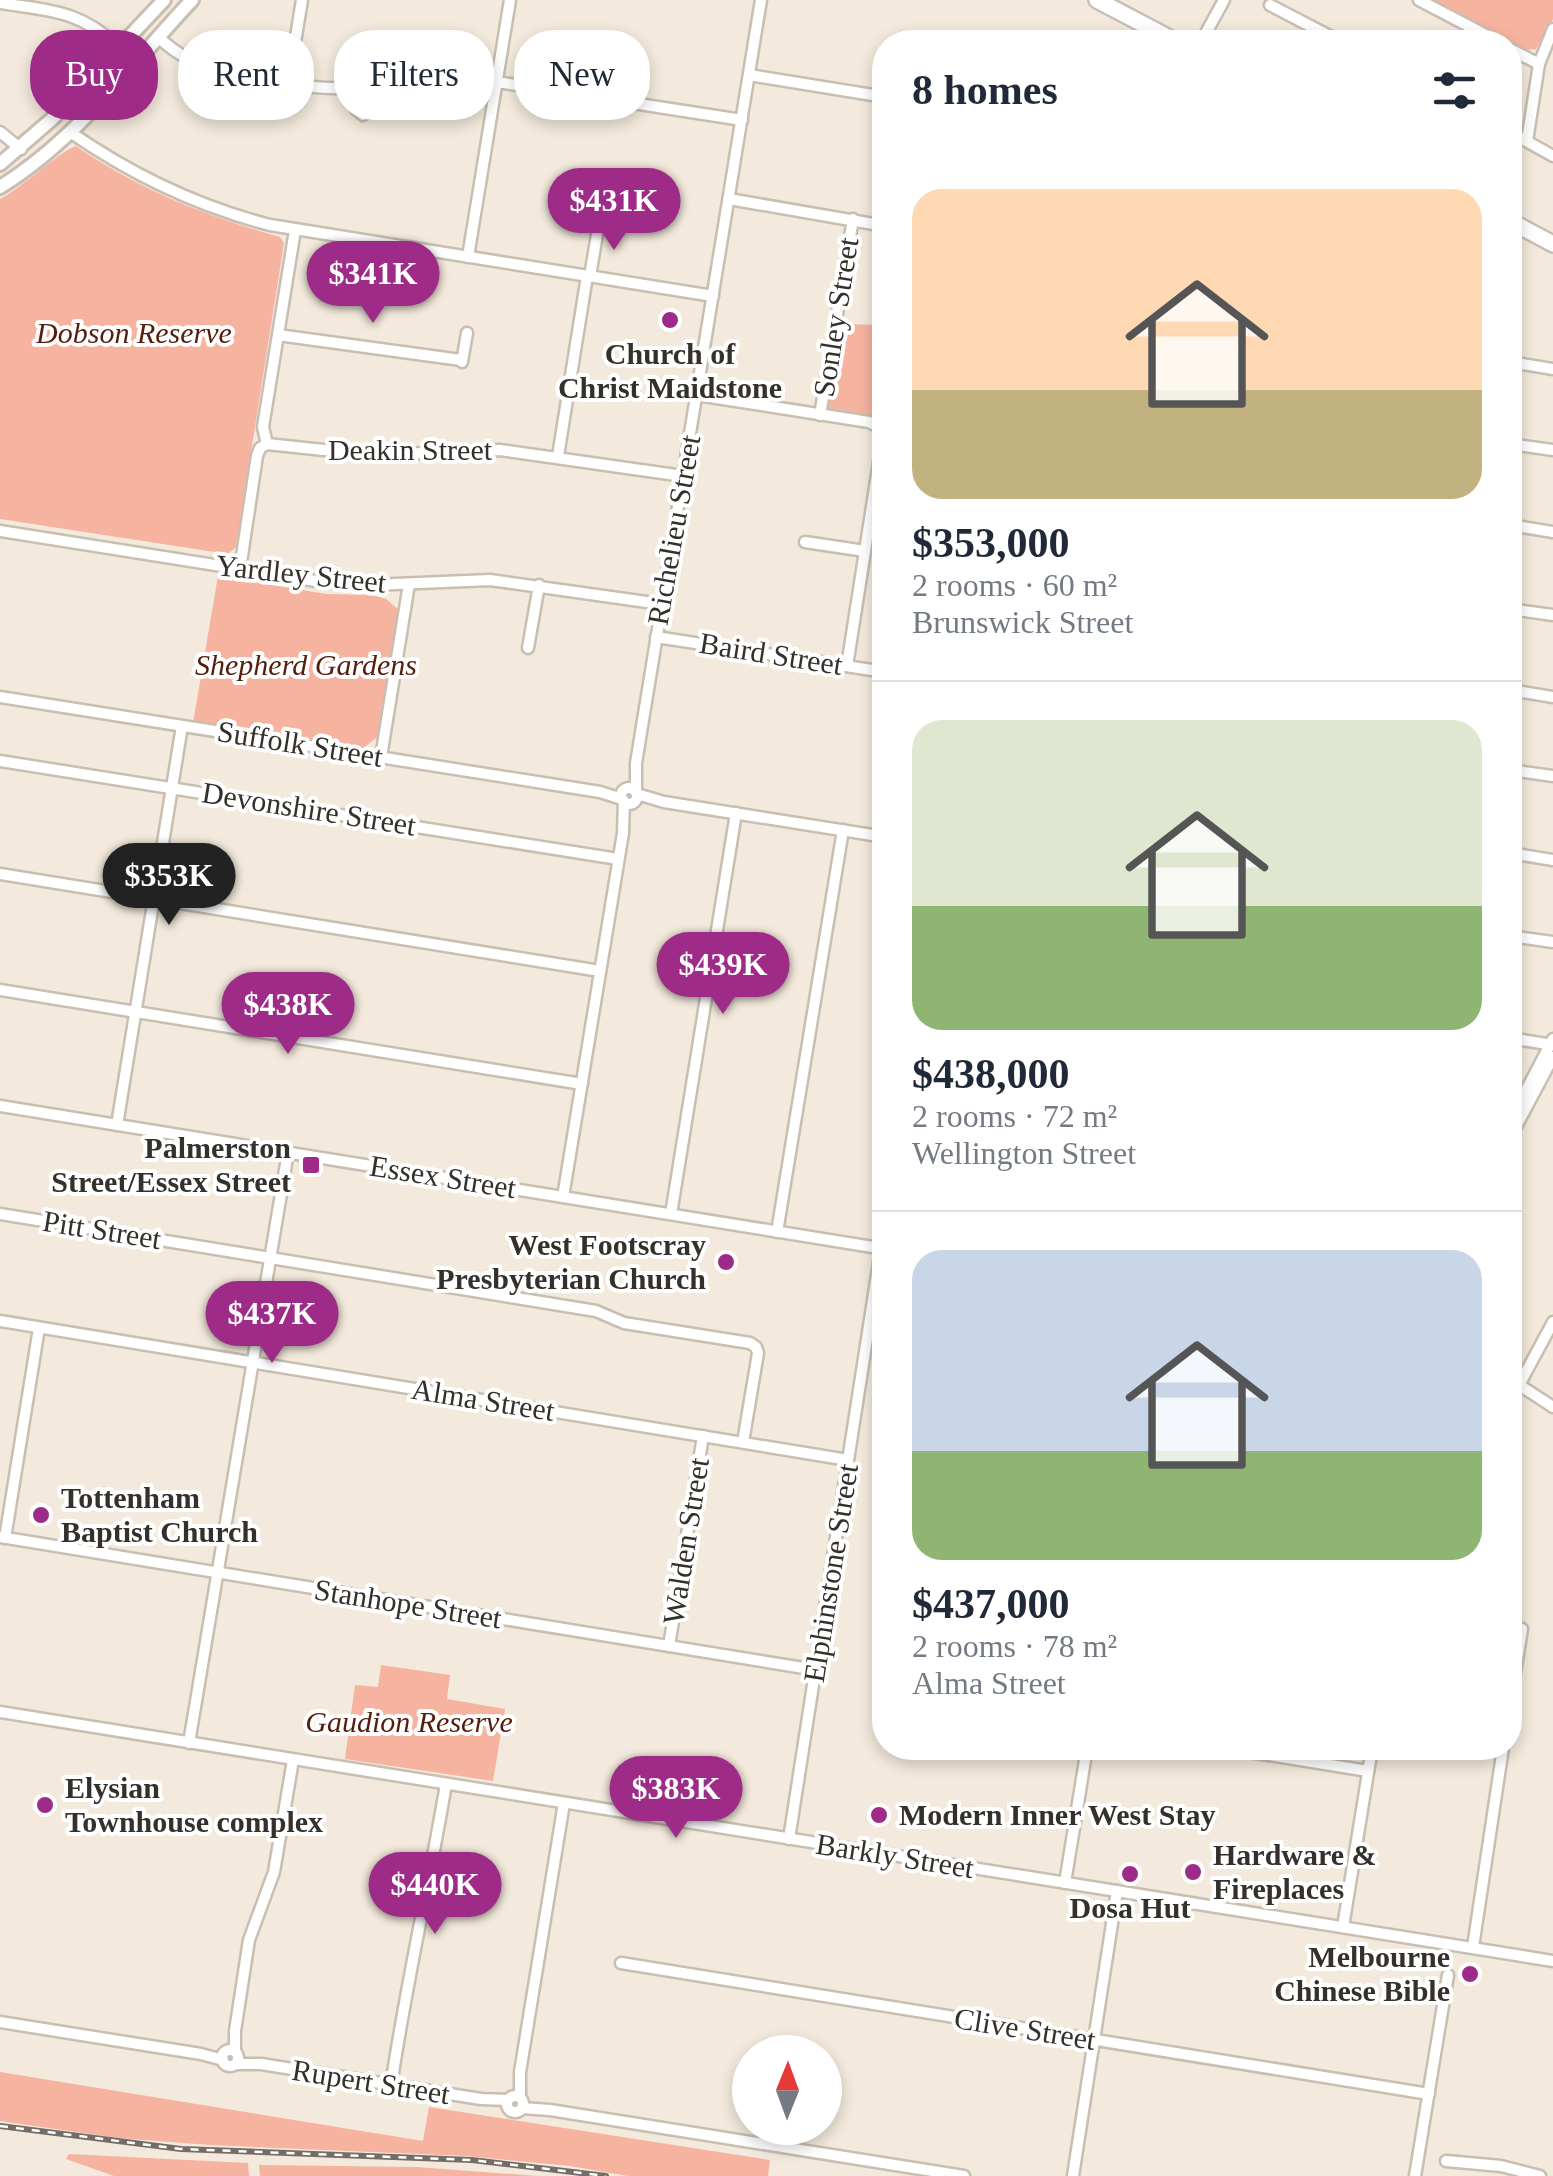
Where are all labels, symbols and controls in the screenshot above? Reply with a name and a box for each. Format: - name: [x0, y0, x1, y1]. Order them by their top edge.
- chip: Buy: [30, 30, 158, 120]
- chip: Rent: [178, 30, 314, 120]
- chip: Filters: [334, 30, 494, 120]
- chip: New: [514, 30, 650, 120]
- icon: filters: [1427, 63, 1482, 118]
- text: 8 homes: [912, 67, 1058, 113]
- pin: $431K: [544, 168, 684, 253]
- text: $431K: [570, 182, 658, 218]
- street label: Sonley Street: [807, 234, 864, 399]
- pin: $341K: [303, 241, 443, 326]
- icon: home: [1107, 254, 1287, 434]
- text: $341K: [329, 255, 417, 291]
- marker: Church of Christ Maidstone: [659, 309, 681, 331]
- park label: Dobson Reserve: [35, 316, 232, 349]
- place label: Church of Christ Maidstone: [558, 337, 782, 404]
- street label: Richelieu Street: [641, 432, 707, 628]
- street label: Deakin Street: [328, 433, 493, 466]
- text: $353,000: [912, 520, 1070, 566]
- street label: Yardley Street: [214, 548, 389, 599]
- text: 2 rooms · 60 m²: [912, 567, 1117, 603]
- text: Brunswick Street: [912, 604, 1133, 640]
- street label: Baird Street: [697, 626, 845, 681]
- park label: Shepherd Gardens: [195, 648, 417, 681]
- street label: Suffolk Street: [215, 714, 386, 773]
- street label: Devonshire Street: [200, 775, 419, 842]
- icon: home: [1107, 785, 1287, 965]
- pin: $353K: [99, 843, 239, 928]
- text: $353K: [125, 857, 213, 893]
- pin: $439K: [653, 932, 793, 1017]
- text: $439K: [679, 946, 767, 982]
- pin: $438K: [218, 972, 358, 1057]
- text: $438K: [244, 986, 332, 1022]
- text: $438,000: [912, 1051, 1070, 1097]
- text: 2 rooms · 72 m²: [912, 1098, 1117, 1134]
- place label: Palmerston Street/Essex Street: [51, 1131, 291, 1198]
- text: Wellington Street: [912, 1135, 1136, 1171]
- street label: Essex Street: [368, 1149, 519, 1204]
- marker: Palmerston Street/Essex Street: [300, 1154, 322, 1176]
- street label: Pitt Street: [41, 1204, 164, 1255]
- place label: West Footscray Presbyterian Church: [436, 1228, 706, 1295]
- marker: West Footscray Presbyterian Church: [715, 1251, 737, 1273]
- pin: $437K: [202, 1281, 342, 1366]
- text: $437K: [228, 1295, 316, 1331]
- icon: home: [1107, 1315, 1287, 1495]
- street label: Alma Street: [409, 1372, 557, 1427]
- street label: Walden Street: [656, 1455, 715, 1627]
- street label: Elphinstone Street: [797, 1461, 864, 1685]
- place label: Tottenham Baptist Church: [61, 1481, 258, 1548]
- marker: Tottenham Baptist Church: [30, 1504, 52, 1526]
- street label: Stanhope Street: [312, 1572, 505, 1635]
- text: $437,000: [912, 1581, 1070, 1627]
- text: 2 rooms · 78 m²: [912, 1628, 1117, 1664]
- text: Alma Street: [912, 1665, 1066, 1701]
- park label: Gaudion Reserve: [305, 1705, 513, 1738]
- pin: $383K: [606, 1756, 746, 1841]
- text: $383K: [632, 1770, 720, 1806]
- place label: Elysian Townhouse complex: [65, 1771, 323, 1838]
- marker: Elysian Townhouse complex: [34, 1794, 56, 1816]
- place label: Modern Inner West Stay: [899, 1798, 1215, 1831]
- marker: Modern Inner West Stay: [868, 1804, 890, 1826]
- street label: Barkly Street: [814, 1827, 977, 1884]
- place label: Hardware & Fireplaces: [1213, 1838, 1377, 1905]
- pin: $440K: [365, 1852, 505, 1937]
- marker: Hardware & Fireplaces: [1182, 1861, 1204, 1883]
- marker: Dosa Hut: [1119, 1863, 1141, 1885]
- text: $440K: [391, 1866, 479, 1902]
- place label: Dosa Hut: [1070, 1891, 1190, 1924]
- place label: Melbourne Chinese Bible: [1274, 1940, 1450, 2007]
- marker: Melbourne Chinese Bible: [1459, 1963, 1481, 1985]
- street label: Clive Street: [952, 2001, 1099, 2056]
- north arrow: [732, 2035, 842, 2145]
- map controls: [732, 2035, 842, 2145]
- street label: Rupert Street: [290, 2053, 453, 2110]

